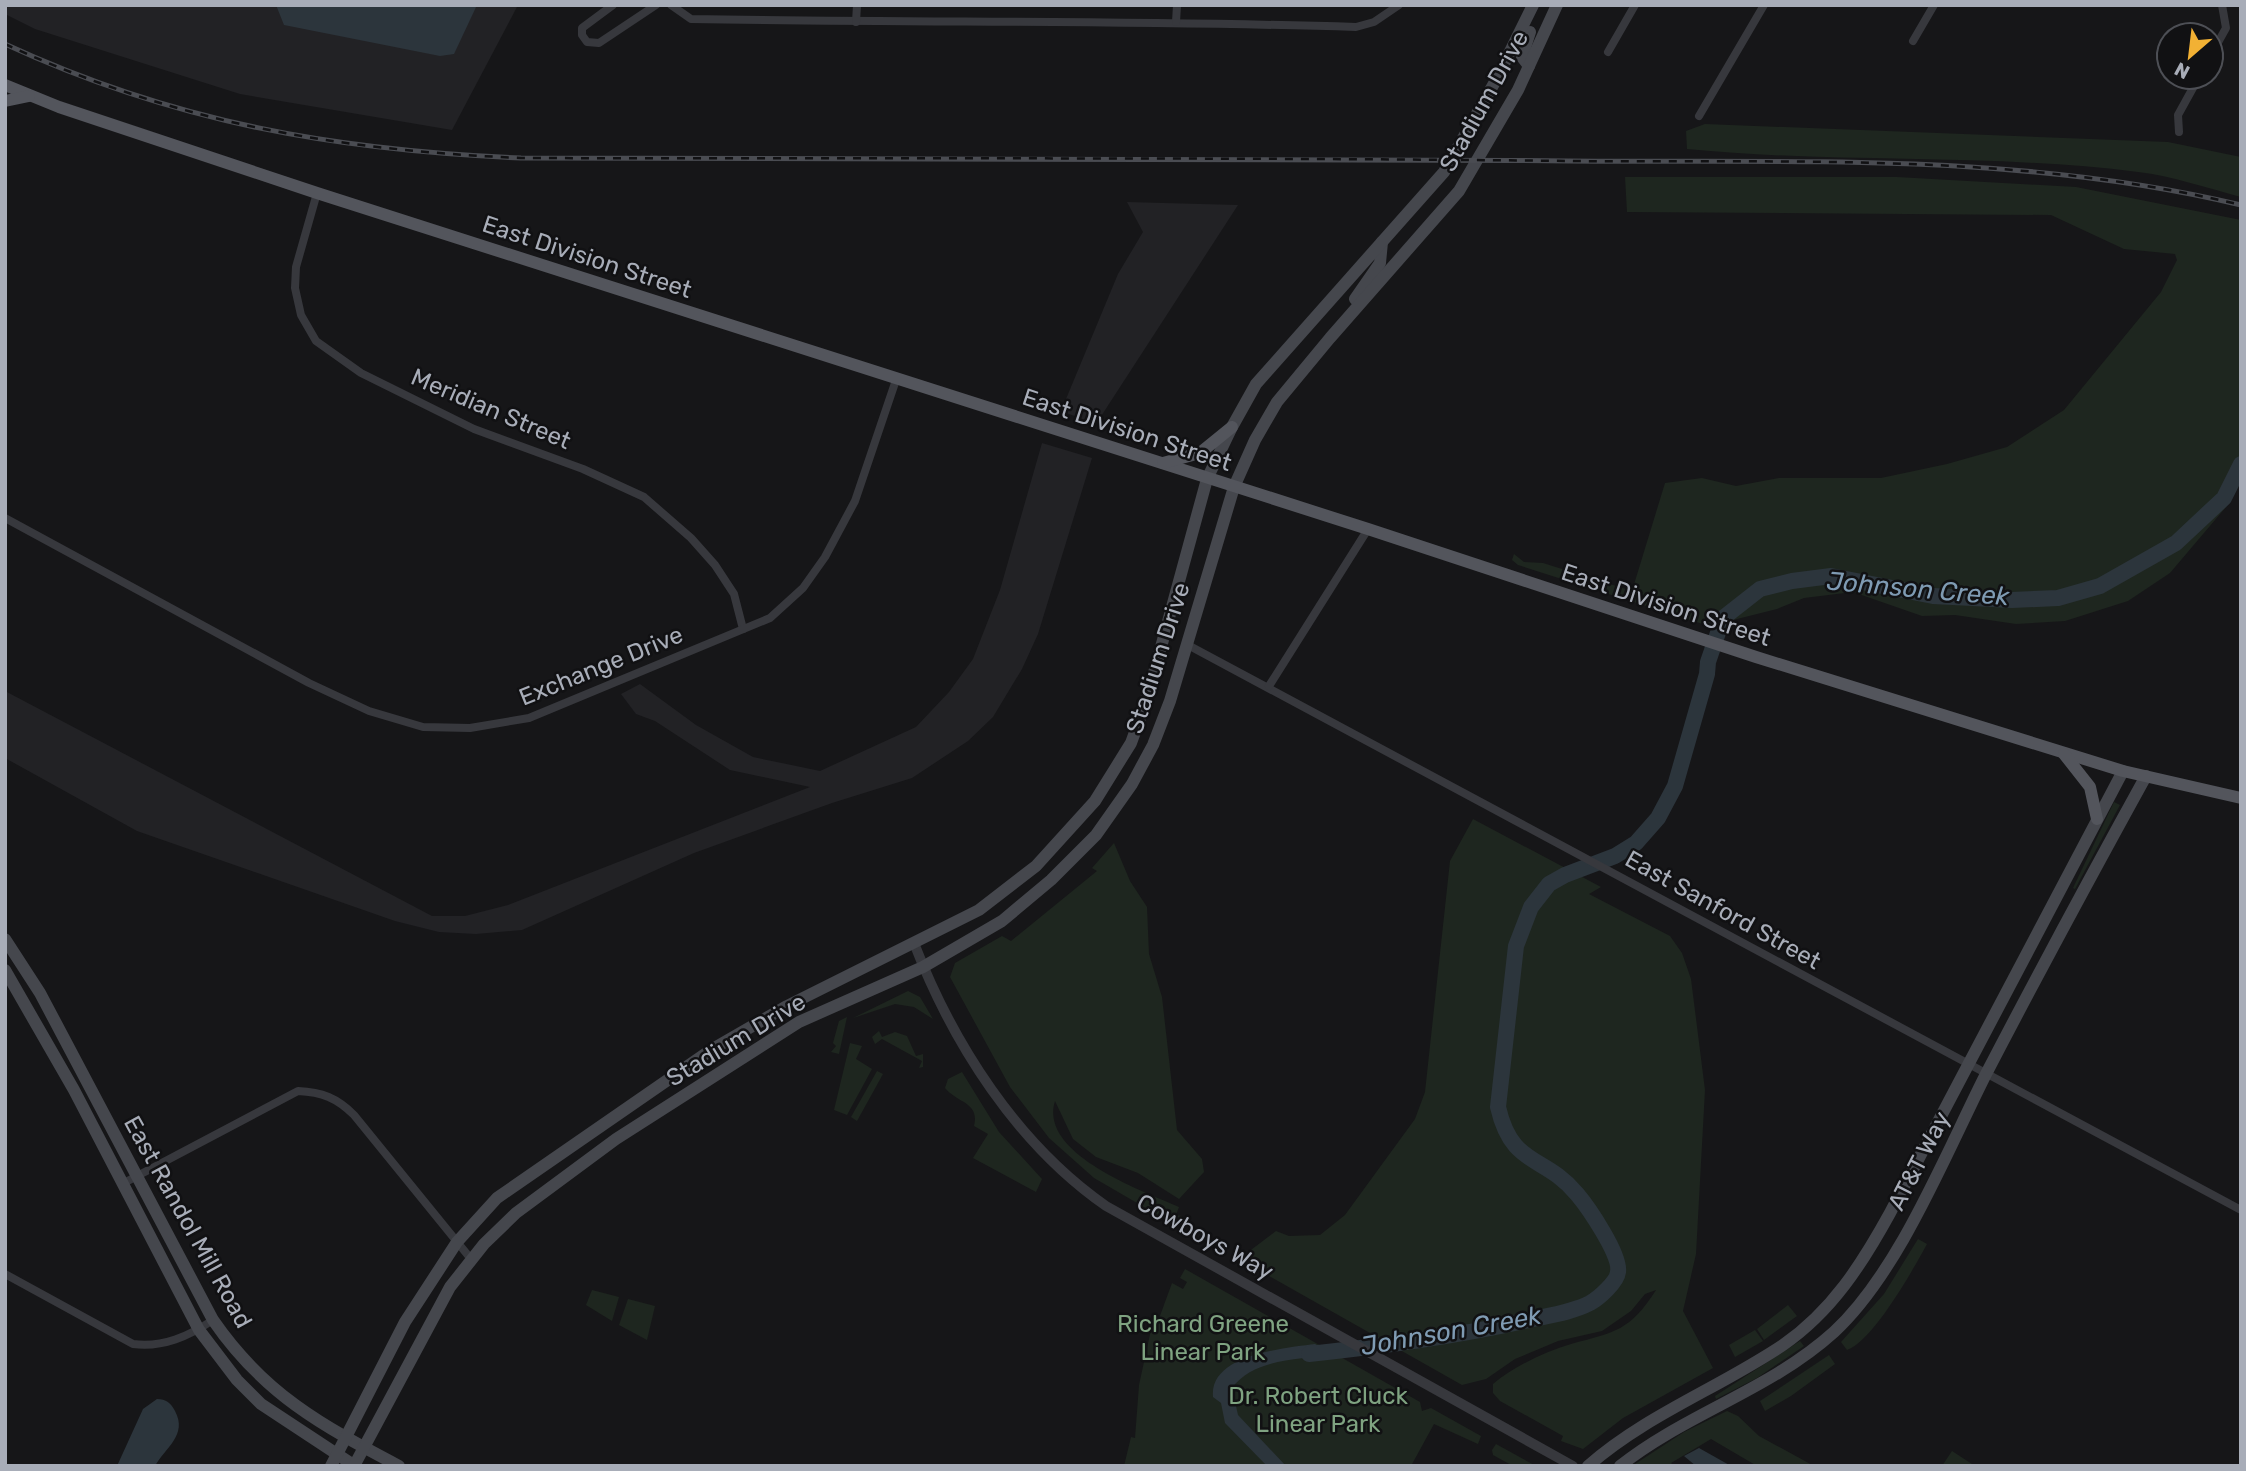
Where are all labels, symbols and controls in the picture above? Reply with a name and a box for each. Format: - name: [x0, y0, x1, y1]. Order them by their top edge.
- north arrow: [2155, 21, 2225, 91]
- street label: Stadium Drive: [1434, 26, 1534, 176]
- text: N: [2171, 57, 2194, 84]
- street label: East Division Street: [479, 210, 695, 304]
- street label: Meridian Street: [407, 363, 575, 455]
- street label: East Division Street: [1019, 383, 1235, 477]
- street label: East Division Street: [1558, 558, 1774, 652]
- water label: Johnson Creek: [1826, 566, 2011, 612]
- street label: Stadium Drive: [1120, 579, 1196, 737]
- street label: Exchange Drive: [515, 620, 687, 712]
- street label: East Sanford Street: [1620, 845, 1826, 975]
- street label: Stadium Drive: [661, 988, 811, 1092]
- street label: AT&T Way: [1882, 1107, 1956, 1215]
- street label: East Randol Mill Road: [118, 1111, 258, 1333]
- street label: Cowboys Way: [1132, 1188, 1278, 1286]
- water label: Johnson Creek: [1358, 1300, 1544, 1362]
- park label: Richard Greene Linear Park: [1117, 1310, 1289, 1366]
- park label: Dr. Robert Cluck Linear Park: [1228, 1382, 1408, 1438]

